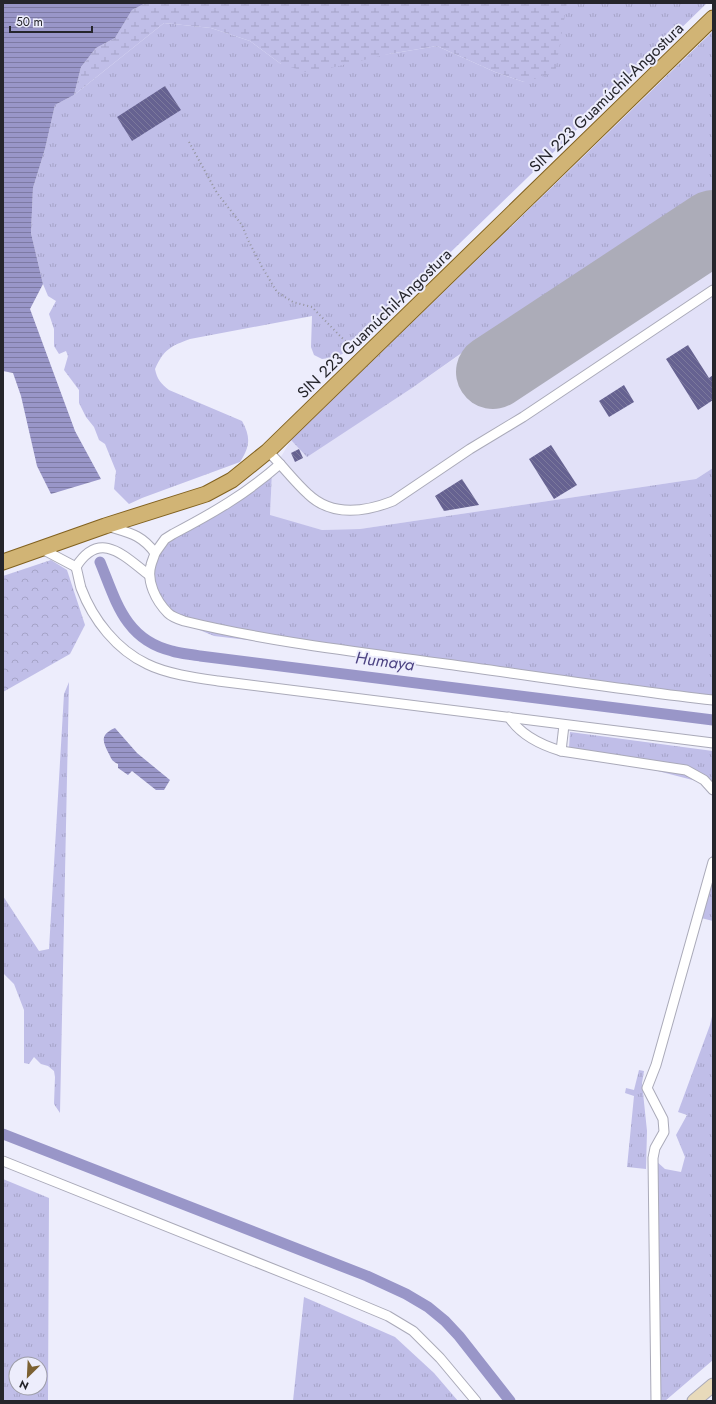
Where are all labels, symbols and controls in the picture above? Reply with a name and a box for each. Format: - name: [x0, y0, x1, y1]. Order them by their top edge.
- scale bar: [10, 8, 92, 34]
- text: 50 m: [16, 13, 43, 31]
- street label: SIN 223 Guamúchil-Angostura: [524, 17, 689, 178]
- street label: SIN 223 Guamúchil-Angostura: [292, 243, 457, 404]
- water label: Humaya: [354, 645, 416, 677]
- north arrow: [8, 1356, 48, 1396]
- text: N: [17, 1376, 31, 1394]

